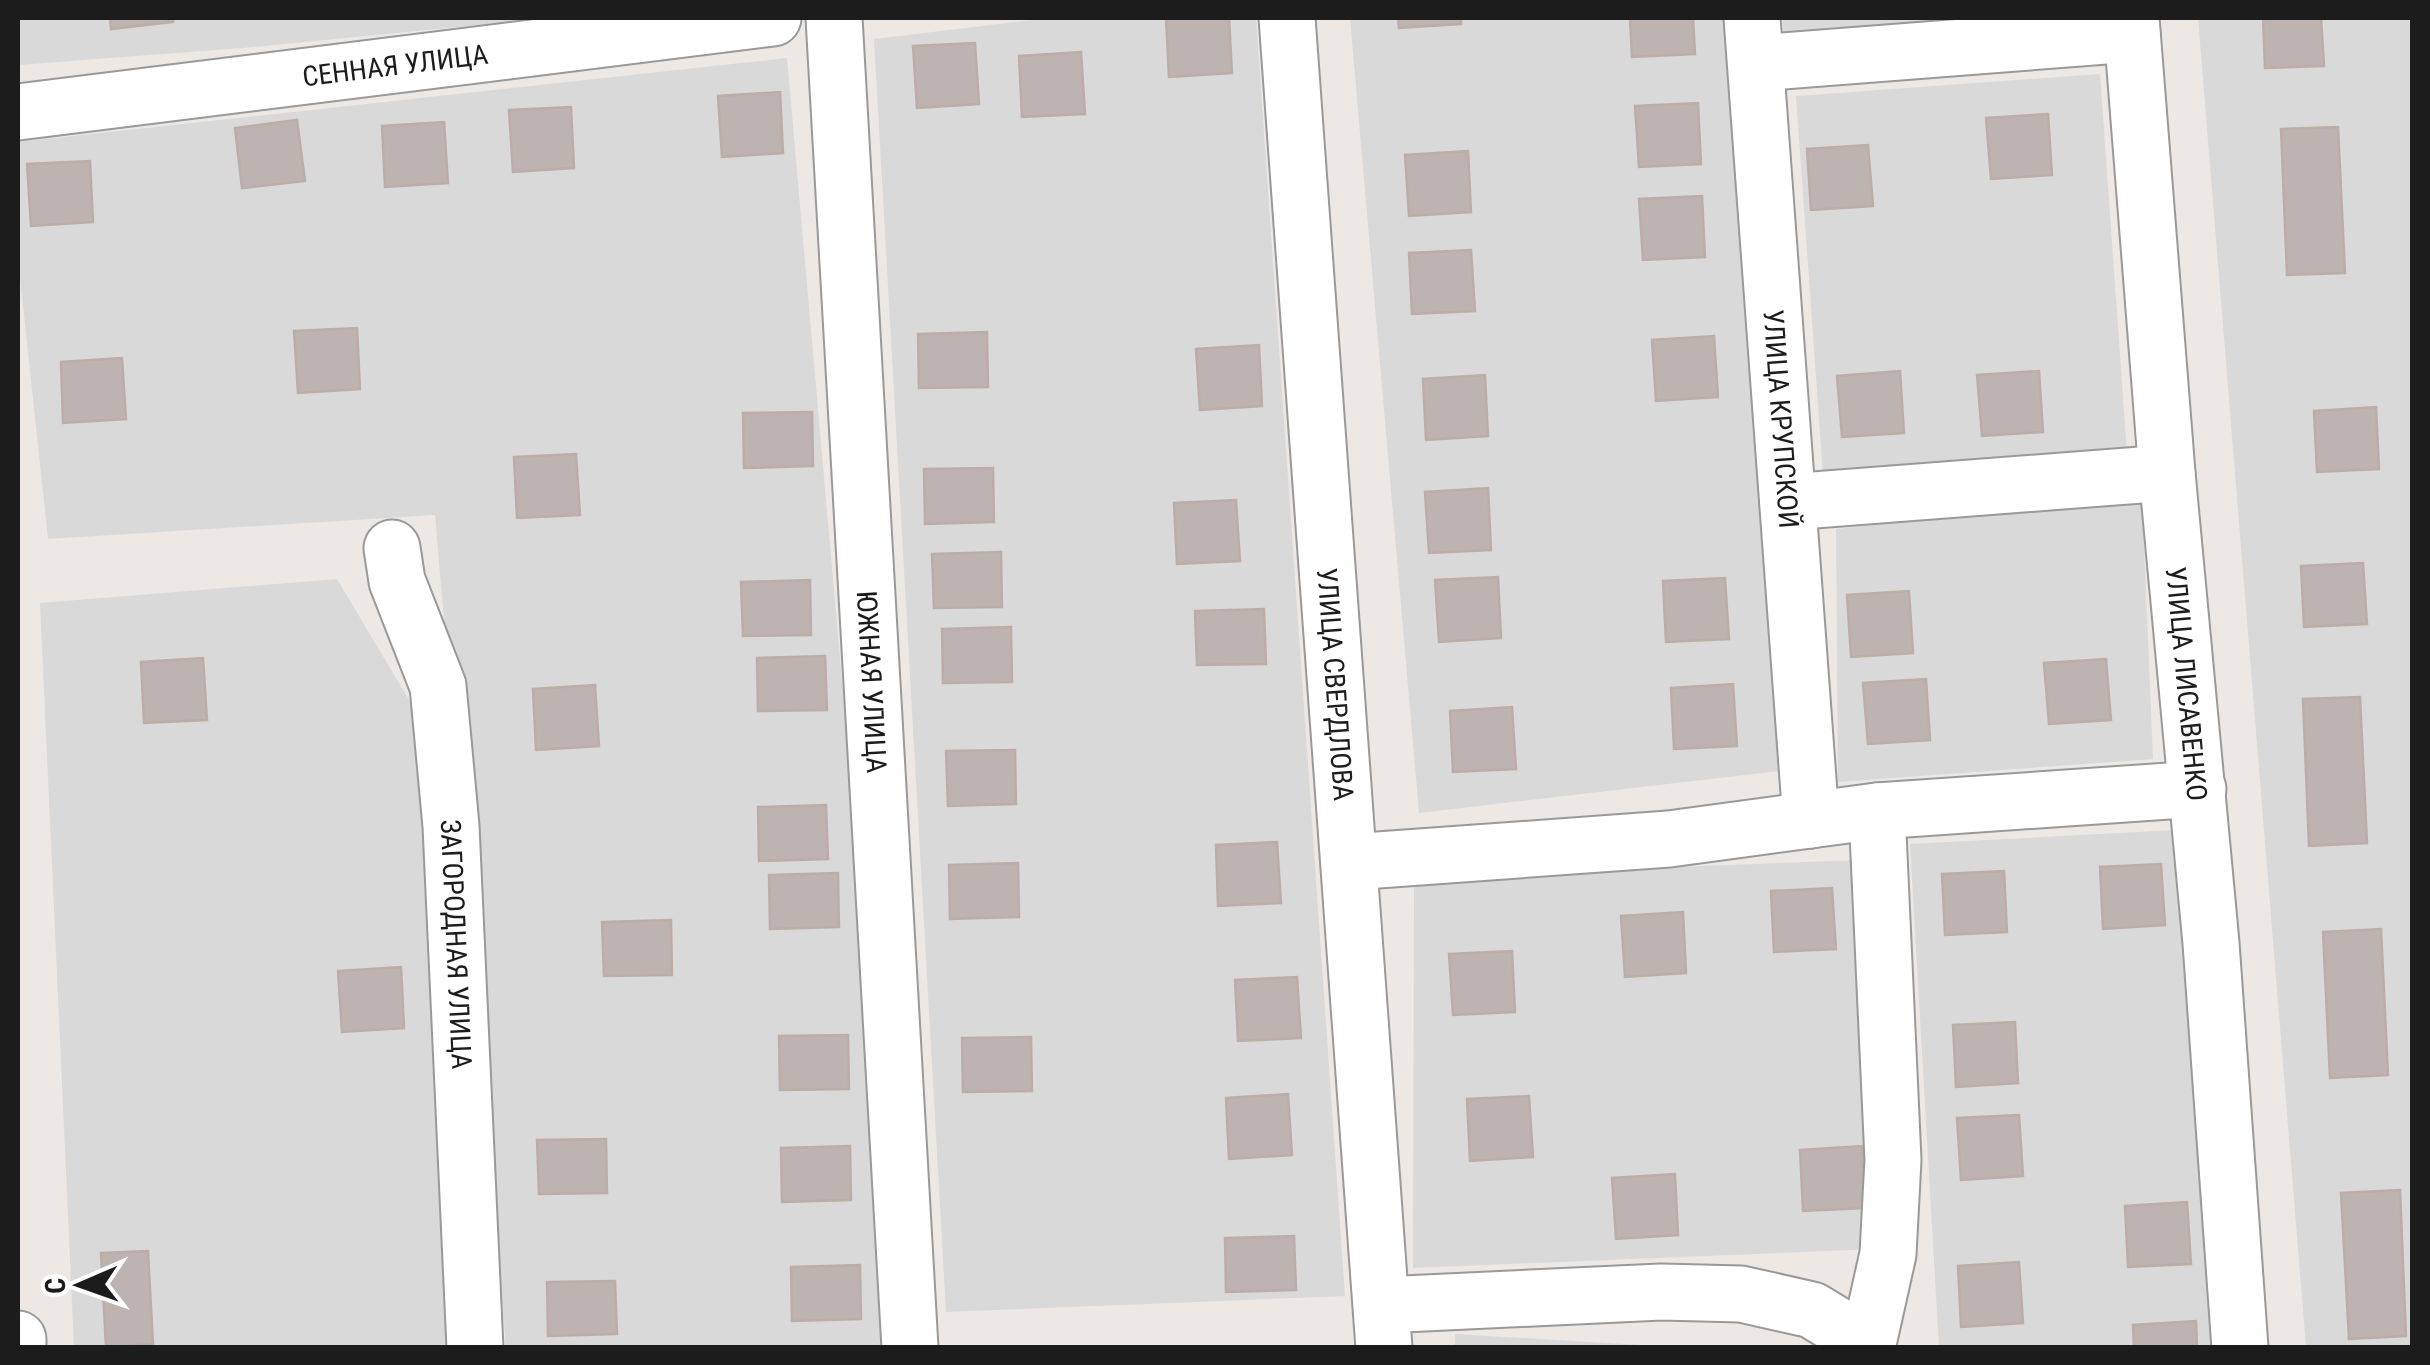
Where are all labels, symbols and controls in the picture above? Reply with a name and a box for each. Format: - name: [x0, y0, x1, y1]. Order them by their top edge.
- street label: СЕННАЯ УЛИЦА: [300, 38, 490, 93]
- street label: УЛИЦА КРУПСКОЙ: [1756, 308, 1805, 530]
- street label: УЛИЦА ЛИСАВЕНКО: [2159, 565, 2214, 802]
- street label: УЛИЦА СВЕРДЛОВА: [1310, 567, 1360, 802]
- street label: ЮЖНАЯ УЛИЦА: [850, 590, 893, 774]
- street label: ЗАГОРОДНАЯ УЛИЦА: [434, 818, 478, 1070]
- north arrow: [30, 1235, 130, 1335]
- text: С: [39, 1277, 72, 1294]

